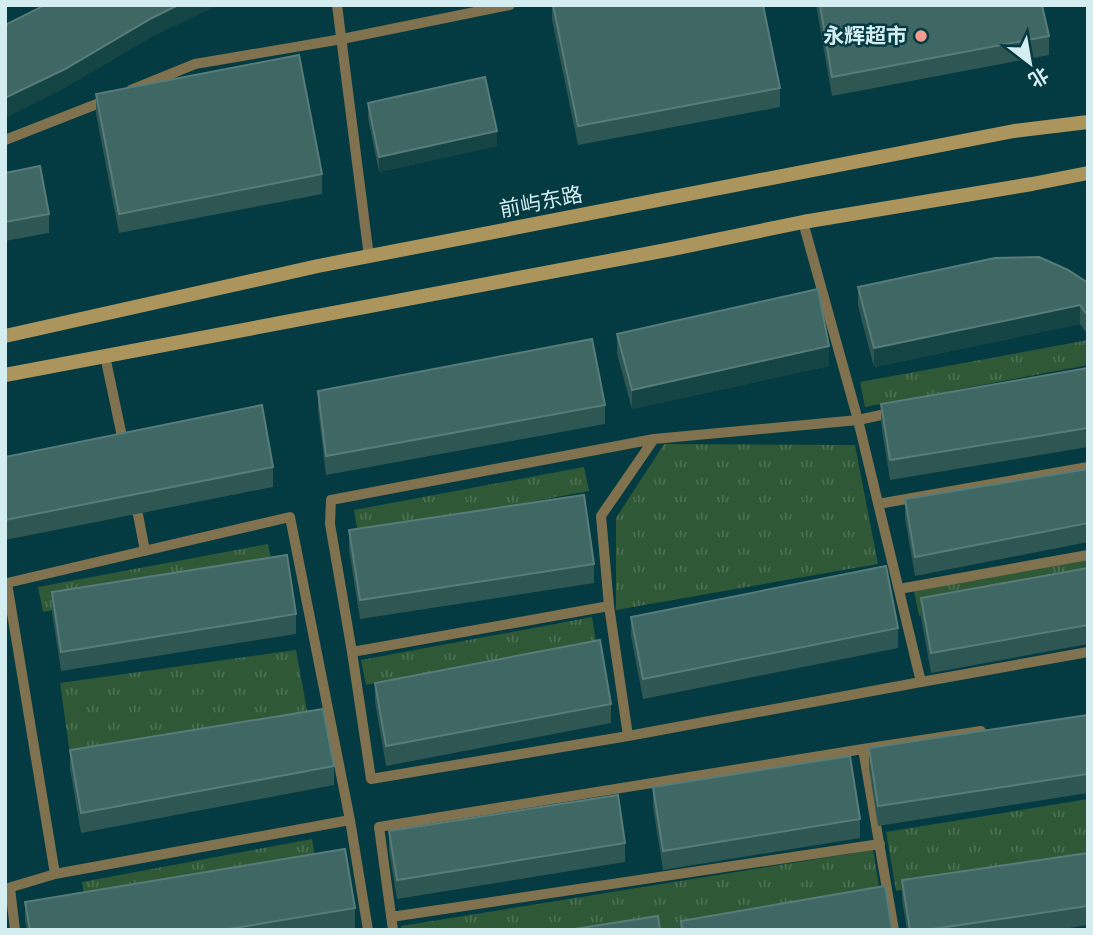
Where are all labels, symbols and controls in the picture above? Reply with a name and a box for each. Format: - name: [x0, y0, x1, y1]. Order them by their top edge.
- place label: 永辉超市: [823, 24, 907, 47]
- marker: 永辉超市: [913, 28, 929, 44]
- north arrow: [995, 28, 1065, 98]
- text: 北: [1025, 63, 1052, 91]
- street label: 前屿东路: [497, 182, 584, 221]

